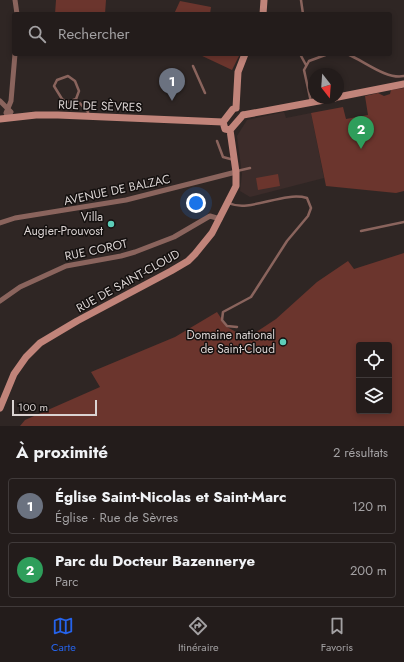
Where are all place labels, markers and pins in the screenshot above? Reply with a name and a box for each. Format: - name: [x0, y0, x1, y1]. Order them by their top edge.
- pin: 1: [159, 68, 185, 101]
- pin: 2: [348, 116, 374, 149]
- place label: Villa Augier-Prouvost: [24, 208, 103, 240]
- marker: Villa Augier-Prouvost: [106, 219, 116, 229]
- place label: Domaine national de Saint-Cloud: [186, 326, 275, 358]
- marker: Domaine national de Saint-Cloud: [278, 337, 288, 347]

